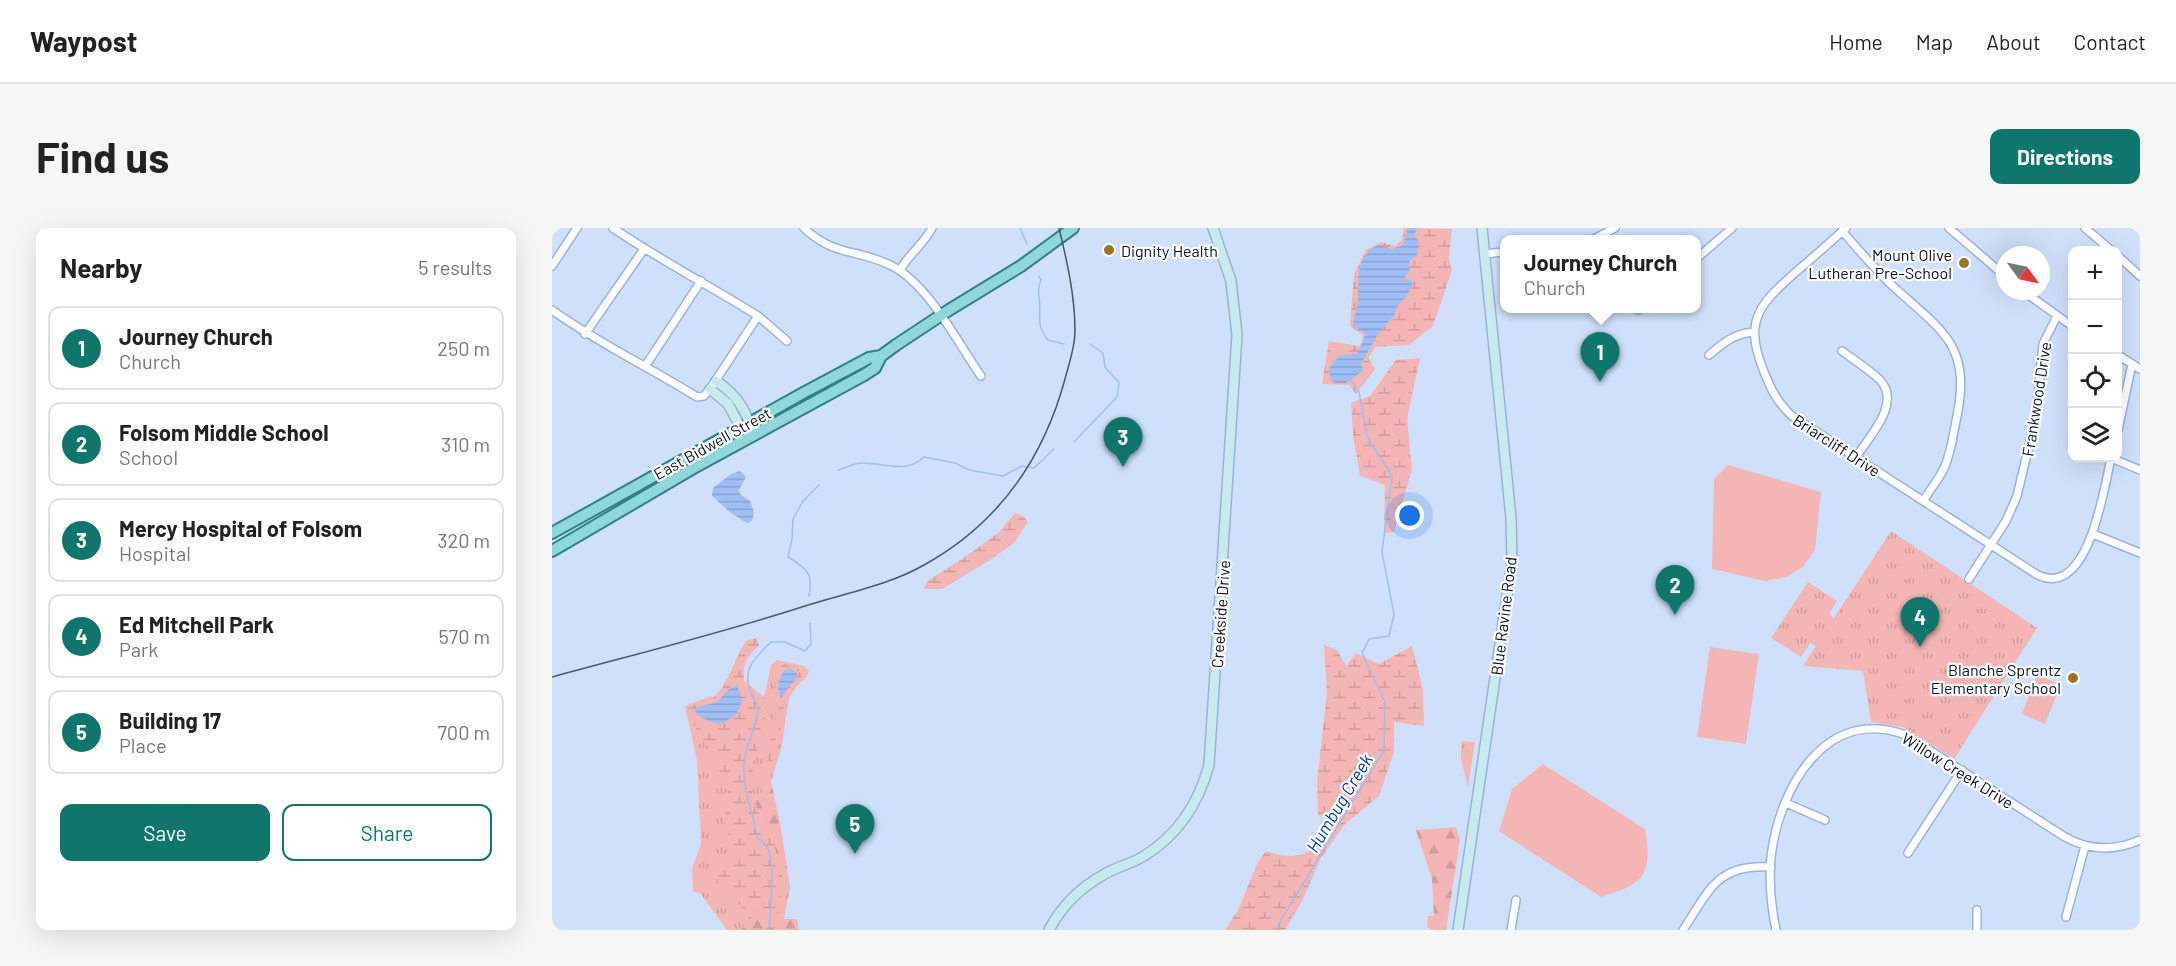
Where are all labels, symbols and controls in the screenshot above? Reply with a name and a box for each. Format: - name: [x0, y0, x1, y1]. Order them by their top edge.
- text: Waypost: [30, 24, 137, 58]
- text: Home: [1829, 29, 1883, 54]
- text: Map: [1916, 29, 1953, 54]
- text: About: [1986, 29, 2041, 54]
- text: Contact: [2074, 29, 2146, 54]
- button: Directions: [1990, 129, 2140, 184]
- text: Find us: [36, 131, 169, 181]
- popup: [1500, 235, 1701, 313]
- place label: Dignity Health: [1121, 241, 1218, 260]
- marker: Dignity Health: [1102, 243, 1116, 257]
- place label: Mount Olive Lutheran Pre-School: [1808, 245, 1952, 282]
- north arrow: [1996, 246, 2050, 300]
- map controls: [2068, 246, 2122, 462]
- button: +: [2068, 246, 2122, 300]
- text: Journey Church: [1524, 249, 1677, 275]
- text: Nearby: [60, 252, 142, 283]
- text: 5 results: [418, 255, 492, 279]
- marker: Mount Olive Lutheran Pre-School: [1957, 256, 1971, 270]
- text: Church: [1524, 275, 1586, 299]
- button: −: [2068, 300, 2122, 354]
- text: Journey Church: [119, 323, 273, 349]
- pin: 1: [1580, 332, 1620, 382]
- text: 1: [78, 336, 85, 360]
- text: 250 m: [437, 336, 490, 360]
- street label: Frankwood Drive: [2018, 340, 2054, 458]
- text: Church: [119, 349, 181, 373]
- button: locate: [2068, 354, 2122, 408]
- street label: East Bidwell Street: [650, 403, 774, 483]
- button: layers: [2068, 408, 2122, 462]
- street label: Briarcliff Drive: [1790, 410, 1884, 480]
- pin: 3: [1104, 418, 1142, 467]
- text: Folsom Middle School: [119, 419, 329, 445]
- text: 2: [76, 432, 87, 456]
- text: 310 m: [441, 432, 490, 456]
- text: School: [119, 445, 178, 469]
- your location: [1395, 501, 1424, 530]
- text: Mercy Hospital of Folsom: [119, 515, 362, 541]
- text: 3: [76, 528, 87, 552]
- text: 320 m: [437, 528, 490, 552]
- text: Hospital: [119, 541, 191, 565]
- street label: Blue Ravine Road: [1486, 556, 1520, 676]
- street label: Creekside Drive: [1207, 559, 1233, 669]
- pin: 2: [1656, 566, 1694, 615]
- pin: 4: [1900, 598, 1940, 647]
- text: Ed Mitchell Park: [119, 611, 274, 637]
- text: 4: [75, 624, 88, 648]
- text: 570 m: [438, 624, 490, 648]
- text: Park: [119, 637, 158, 661]
- place label: Blanche Sprentz Elementary School: [1931, 660, 2061, 697]
- marker: Blanche Sprentz Elementary School: [2066, 671, 2080, 685]
- text: Building 17: [119, 707, 221, 733]
- text: 5: [76, 720, 87, 744]
- text: 700 m: [437, 720, 490, 744]
- street label: Willow Creek Drive: [1899, 728, 2017, 812]
- text: Place: [119, 733, 167, 757]
- water label: Humbug Creek: [1301, 749, 1377, 856]
- button: Save: [60, 804, 270, 861]
- button: Share: [282, 804, 492, 861]
- pin: 5: [836, 804, 874, 854]

